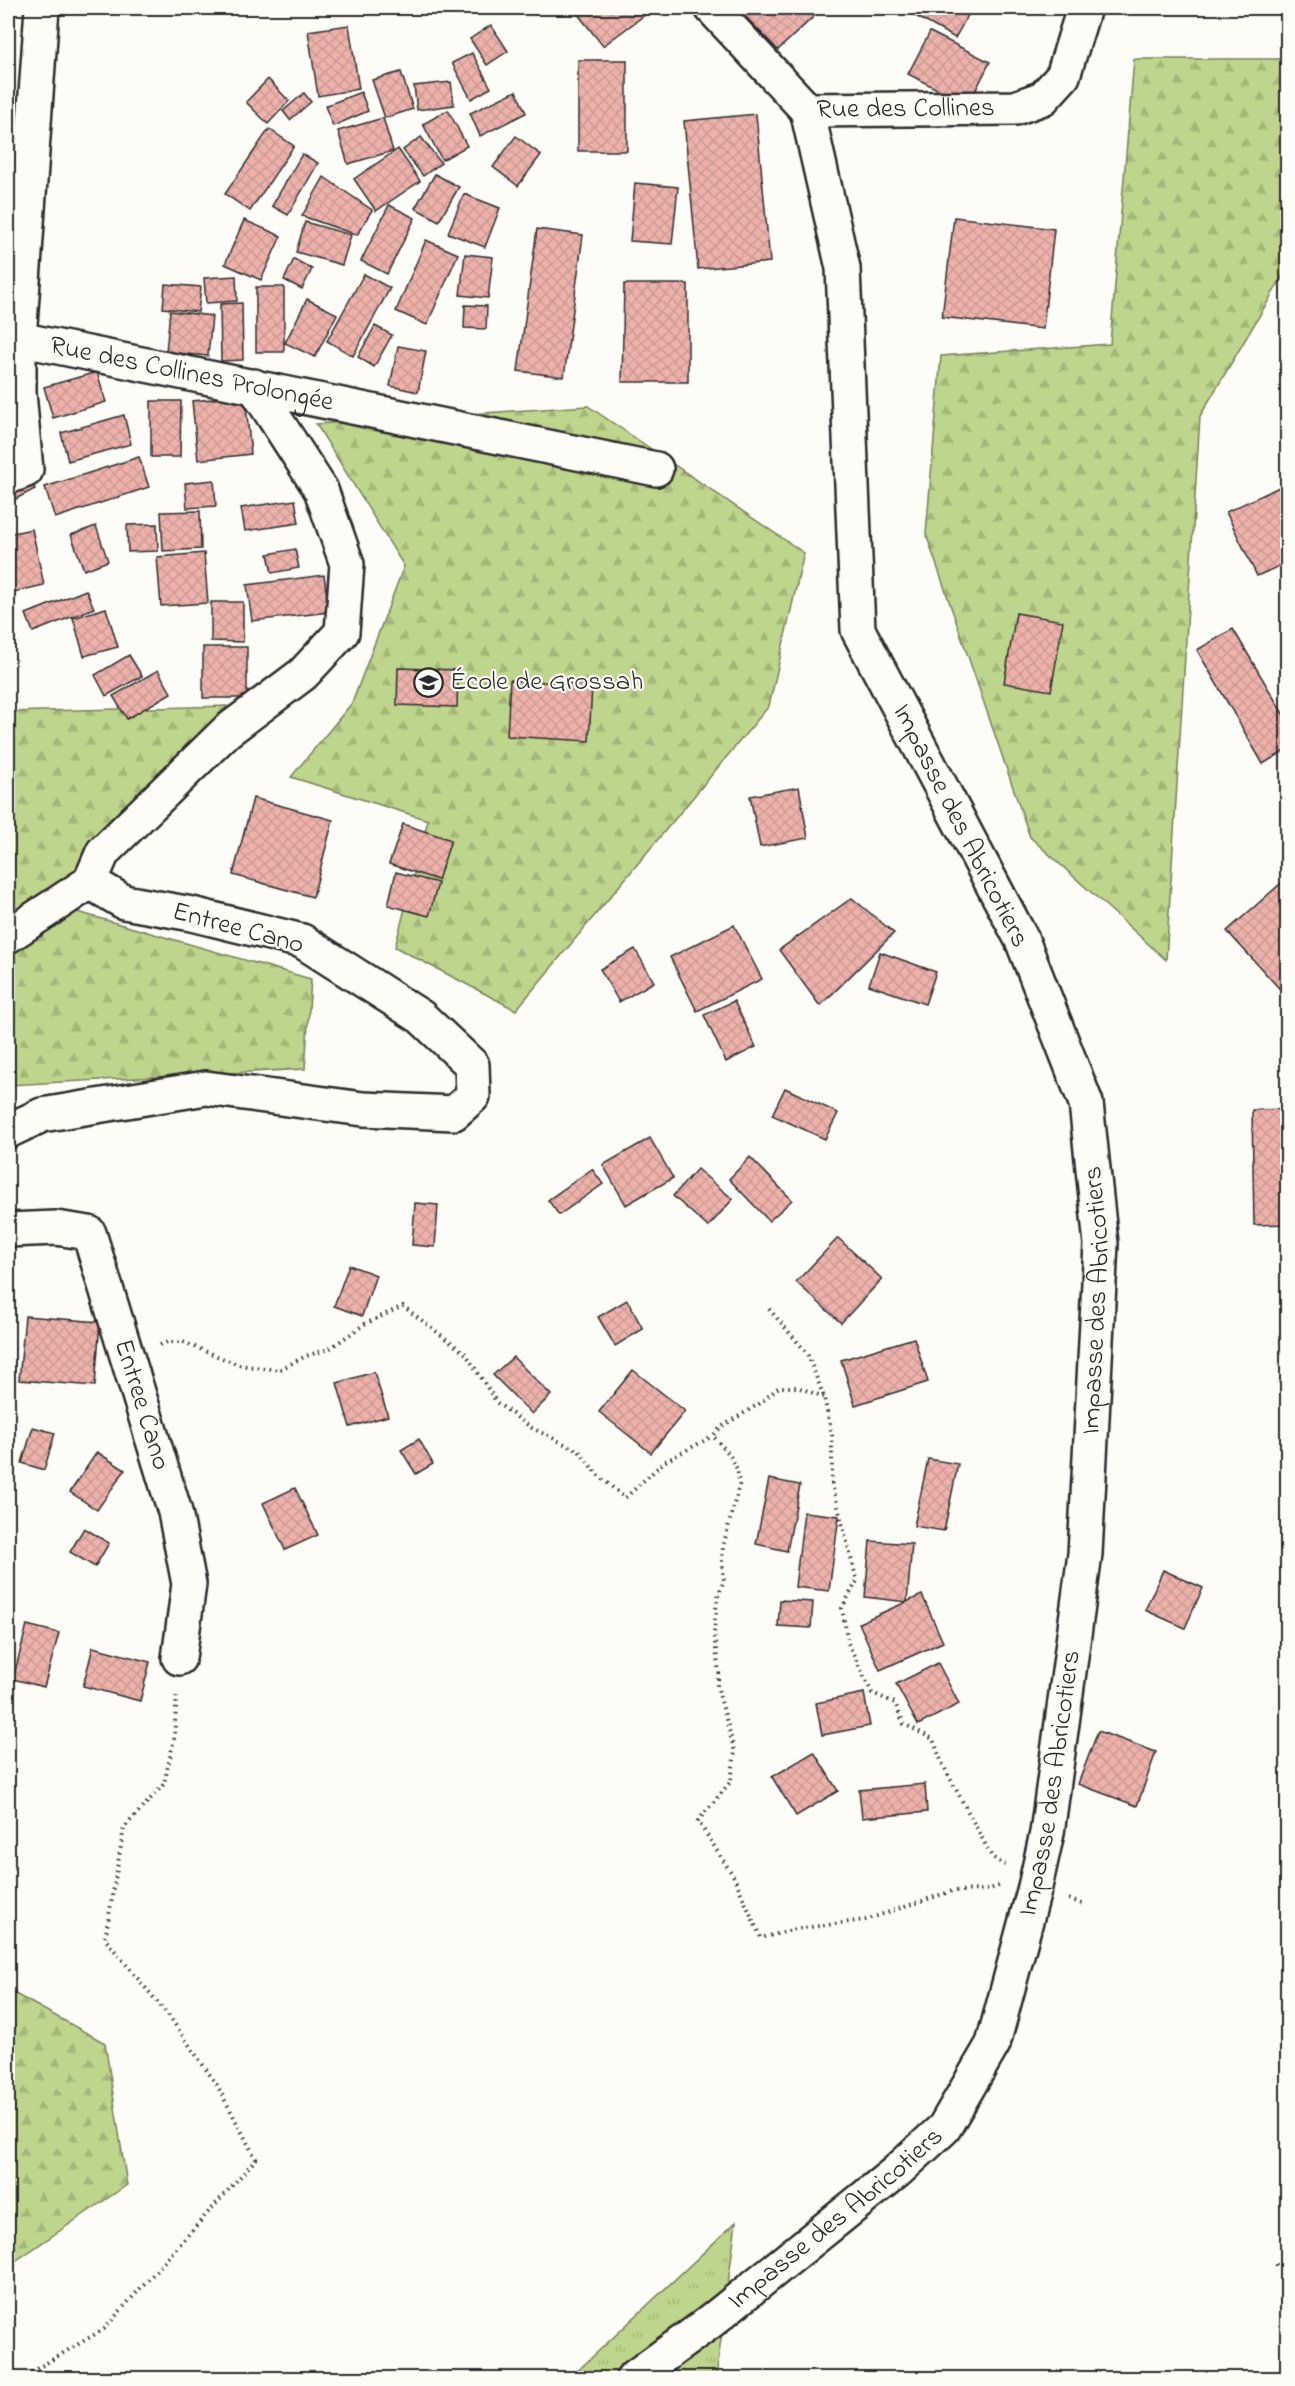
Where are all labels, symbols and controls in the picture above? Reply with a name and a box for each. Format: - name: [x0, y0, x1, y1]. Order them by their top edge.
- street label: Rue des Collines: [816, 89, 995, 129]
- street label: Rue des Collines Prolongée: [46, 326, 338, 422]
- place label: École de Grossah: [450, 663, 643, 702]
- school or university icon: École de Grossah: [413, 666, 445, 698]
- street label: Impasse des Abricotiers: [882, 697, 1038, 955]
- street label: Entree Cano: [168, 893, 308, 965]
- street label: Impasse des Abricotiers: [1072, 1164, 1120, 1436]
- street label: Entree Cano: [103, 1334, 180, 1475]
- street label: Impasse des Abricotiers: [1009, 1648, 1091, 1921]
- street label: Impasse des Abricotiers: [720, 2118, 952, 2319]

